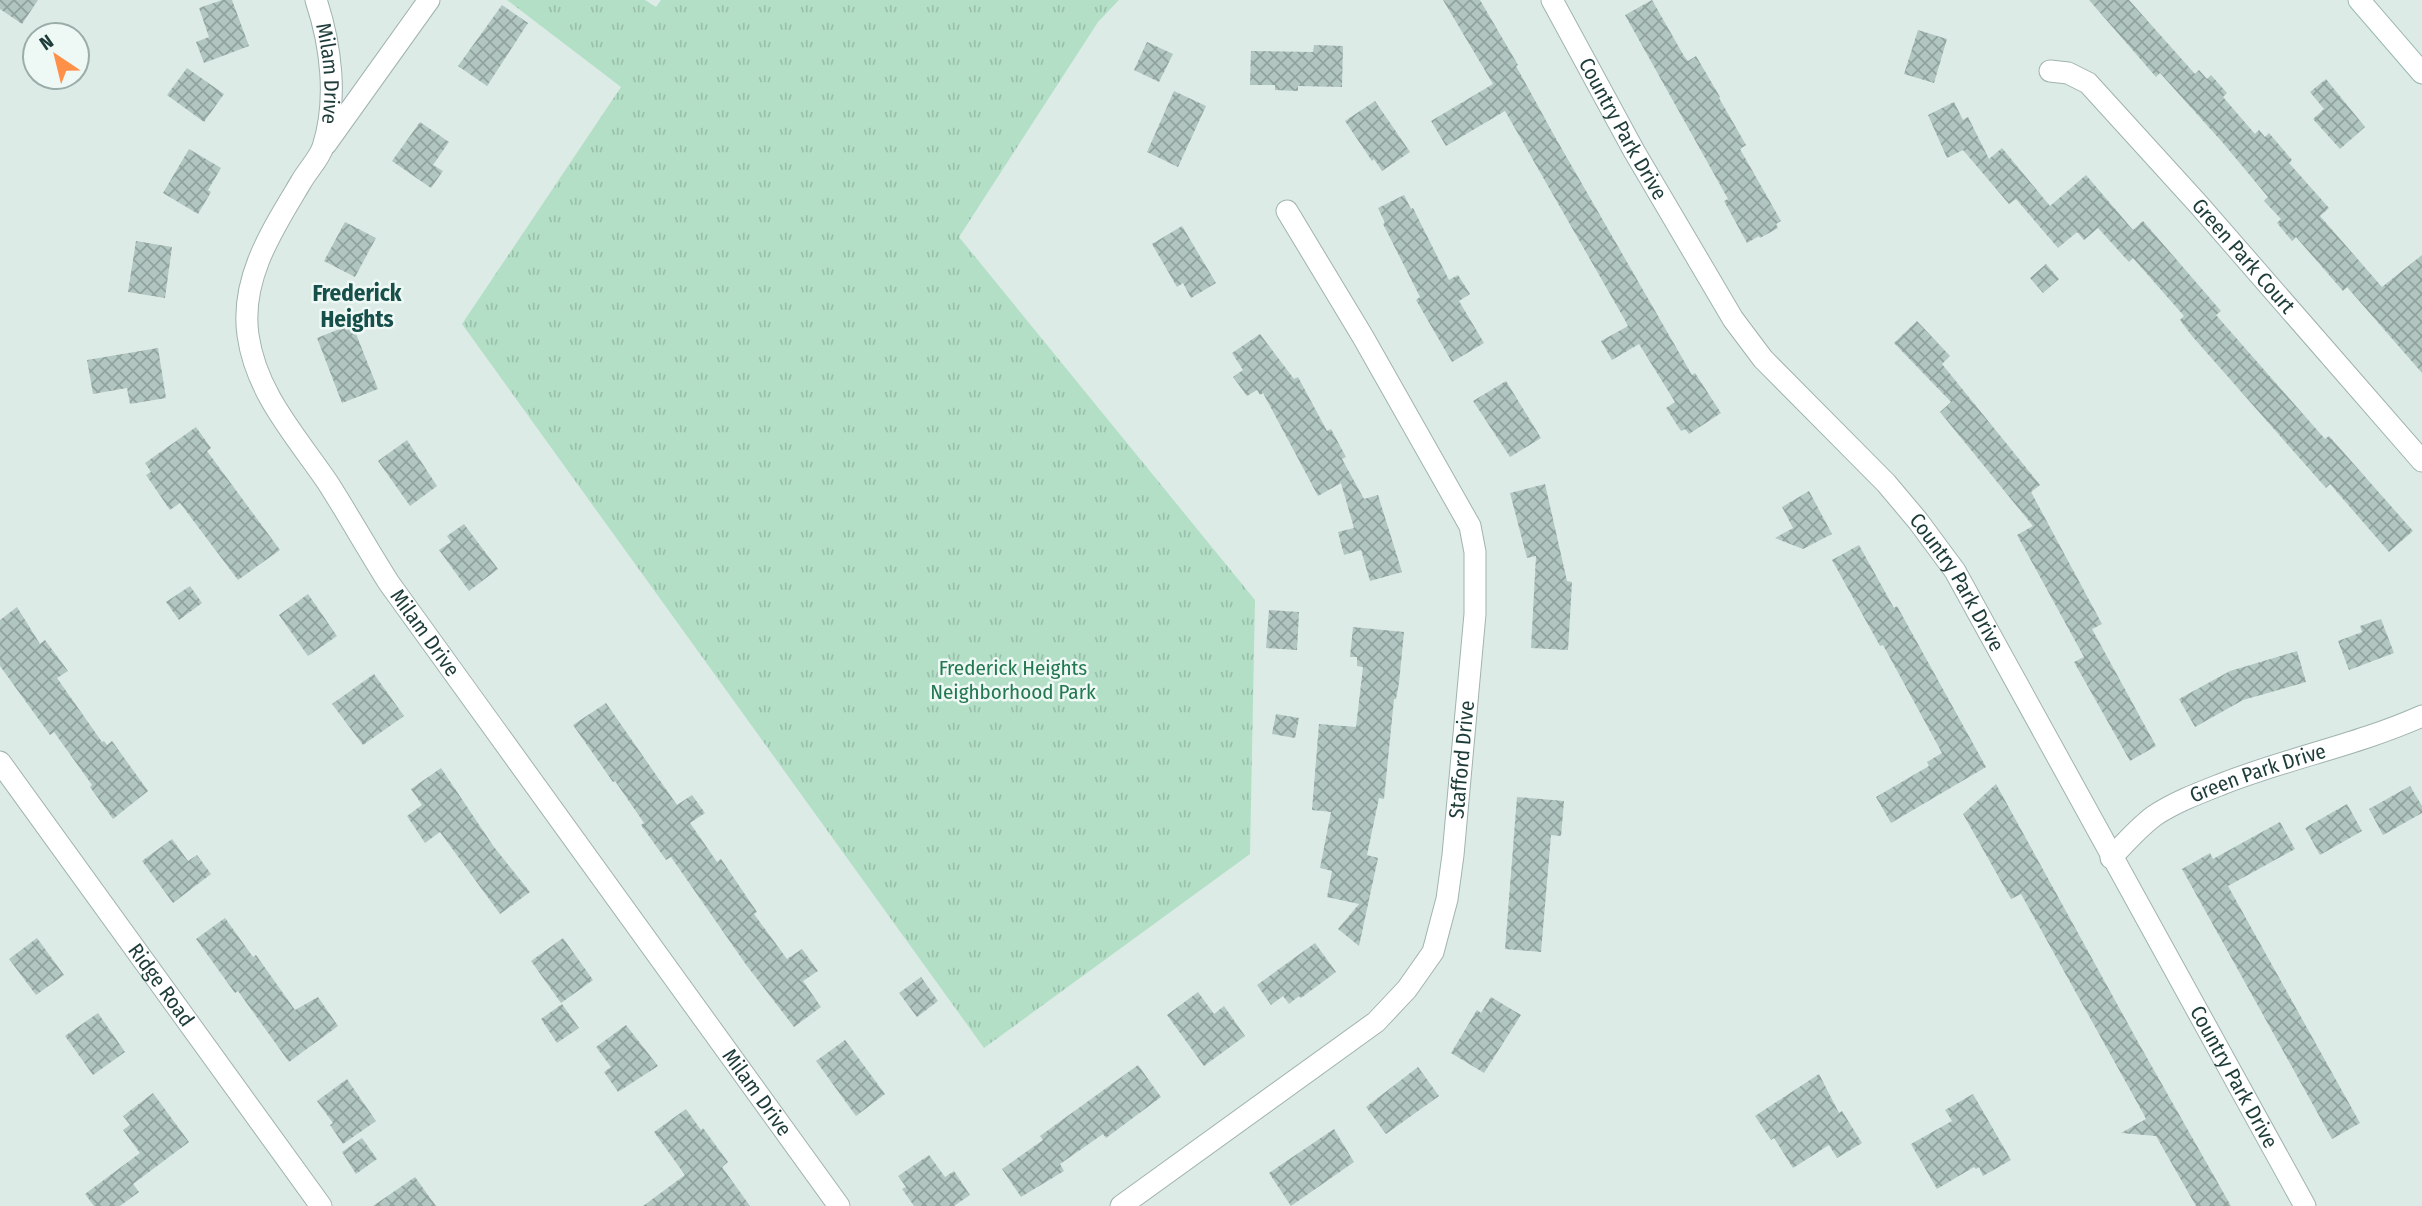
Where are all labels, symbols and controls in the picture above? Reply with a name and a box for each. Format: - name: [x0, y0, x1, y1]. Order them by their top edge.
- street label: Milam Drive: [310, 20, 344, 126]
- north arrow: [21, 21, 91, 91]
- text: N: [35, 30, 58, 55]
- street label: Country Park Drive: [1573, 53, 1673, 205]
- street label: Green Park Court: [2186, 193, 2301, 319]
- district label: Frederick Heights: [312, 279, 402, 333]
- street label: Country Park Drive: [1904, 508, 2010, 656]
- street label: Milam Drive: [385, 584, 465, 682]
- park label: Frederick Heights Neighborhood Park: [930, 655, 1096, 705]
- street label: Stafford Drive: [1443, 699, 1480, 820]
- street label: Green Park Drive: [2186, 738, 2329, 809]
- street label: Ridge Road: [122, 938, 200, 1032]
- street label: Country Park Drive: [2184, 1001, 2284, 1153]
- street label: Milam Drive: [717, 1044, 797, 1141]

